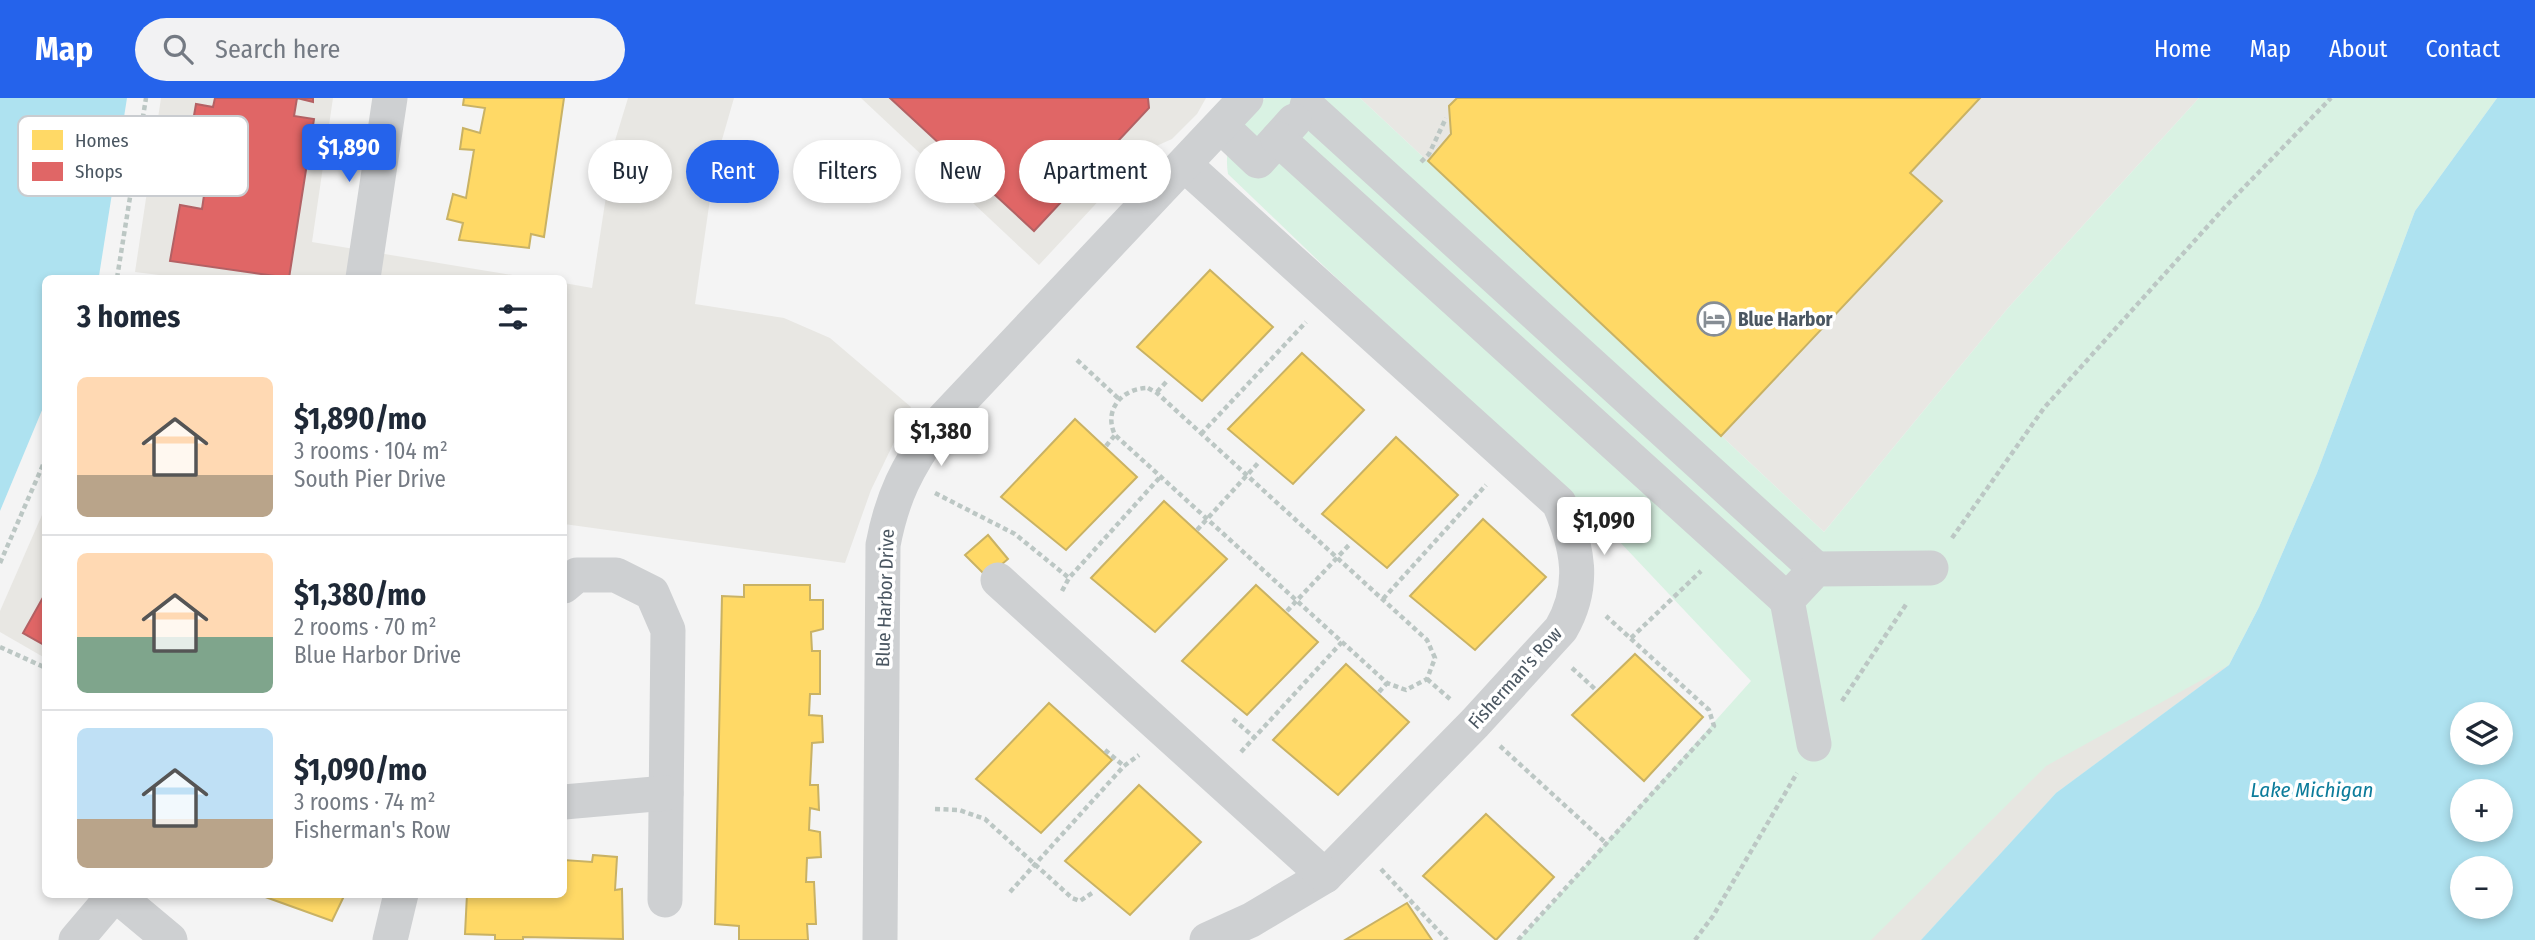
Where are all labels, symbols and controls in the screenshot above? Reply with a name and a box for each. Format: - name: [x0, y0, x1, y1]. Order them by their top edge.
- search box: [135, 18, 625, 81]
- text: Map: [35, 29, 93, 69]
- icon: search: [159, 30, 197, 68]
- text: Search here: [215, 34, 340, 65]
- text: Home: [2154, 35, 2211, 63]
- text: Map: [2249, 35, 2291, 63]
- text: About: [2329, 35, 2387, 63]
- text: Contact: [2425, 35, 2500, 63]
- legend: [18, 116, 248, 196]
- pin: $1,890: [292, 125, 406, 184]
- text: Homes: [75, 129, 129, 152]
- text: $1,890: [318, 133, 380, 161]
- chip: Buy: [588, 140, 672, 203]
- chip: Rent: [686, 140, 779, 203]
- chip: Filters: [793, 140, 901, 203]
- chip: New: [915, 140, 1005, 203]
- chip: Apartment: [1019, 140, 1171, 203]
- text: Shops: [75, 160, 123, 183]
- icon: filters: [494, 298, 532, 336]
- text: 3 homes: [77, 299, 180, 335]
- hotel icon: Blue Harbor: [1695, 300, 1733, 338]
- place label: Blue Harbor: [1738, 308, 1834, 331]
- text: $1,890/mo: [294, 401, 427, 437]
- icon: home: [133, 405, 217, 489]
- pin: $1,380: [884, 408, 998, 468]
- text: $1,380: [910, 417, 972, 445]
- text: 3 rooms · 104 m²: [294, 437, 448, 465]
- text: South Pier Drive: [294, 465, 446, 493]
- pin: $1,090: [1547, 498, 1661, 557]
- text: $1,090: [1573, 506, 1635, 534]
- street label: Blue Harbor Drive: [871, 529, 899, 667]
- text: $1,380/mo: [294, 577, 426, 613]
- icon: home: [133, 581, 217, 665]
- text: 2 rooms · 70 m²: [294, 613, 437, 641]
- street label: Fisherman's Row: [1463, 622, 1567, 734]
- text: Blue Harbor Drive: [294, 641, 461, 669]
- map controls: [2450, 702, 2513, 919]
- button: layers: [2450, 702, 2513, 765]
- text: $1,090/mo: [294, 752, 427, 788]
- icon: home: [133, 756, 217, 840]
- water label: Lake Michigan: [2250, 777, 2374, 803]
- button: +: [2450, 779, 2513, 842]
- text: 3 rooms · 74 m²: [294, 788, 436, 816]
- text: Fisherman's Row: [294, 816, 450, 844]
- button: −: [2450, 856, 2513, 919]

